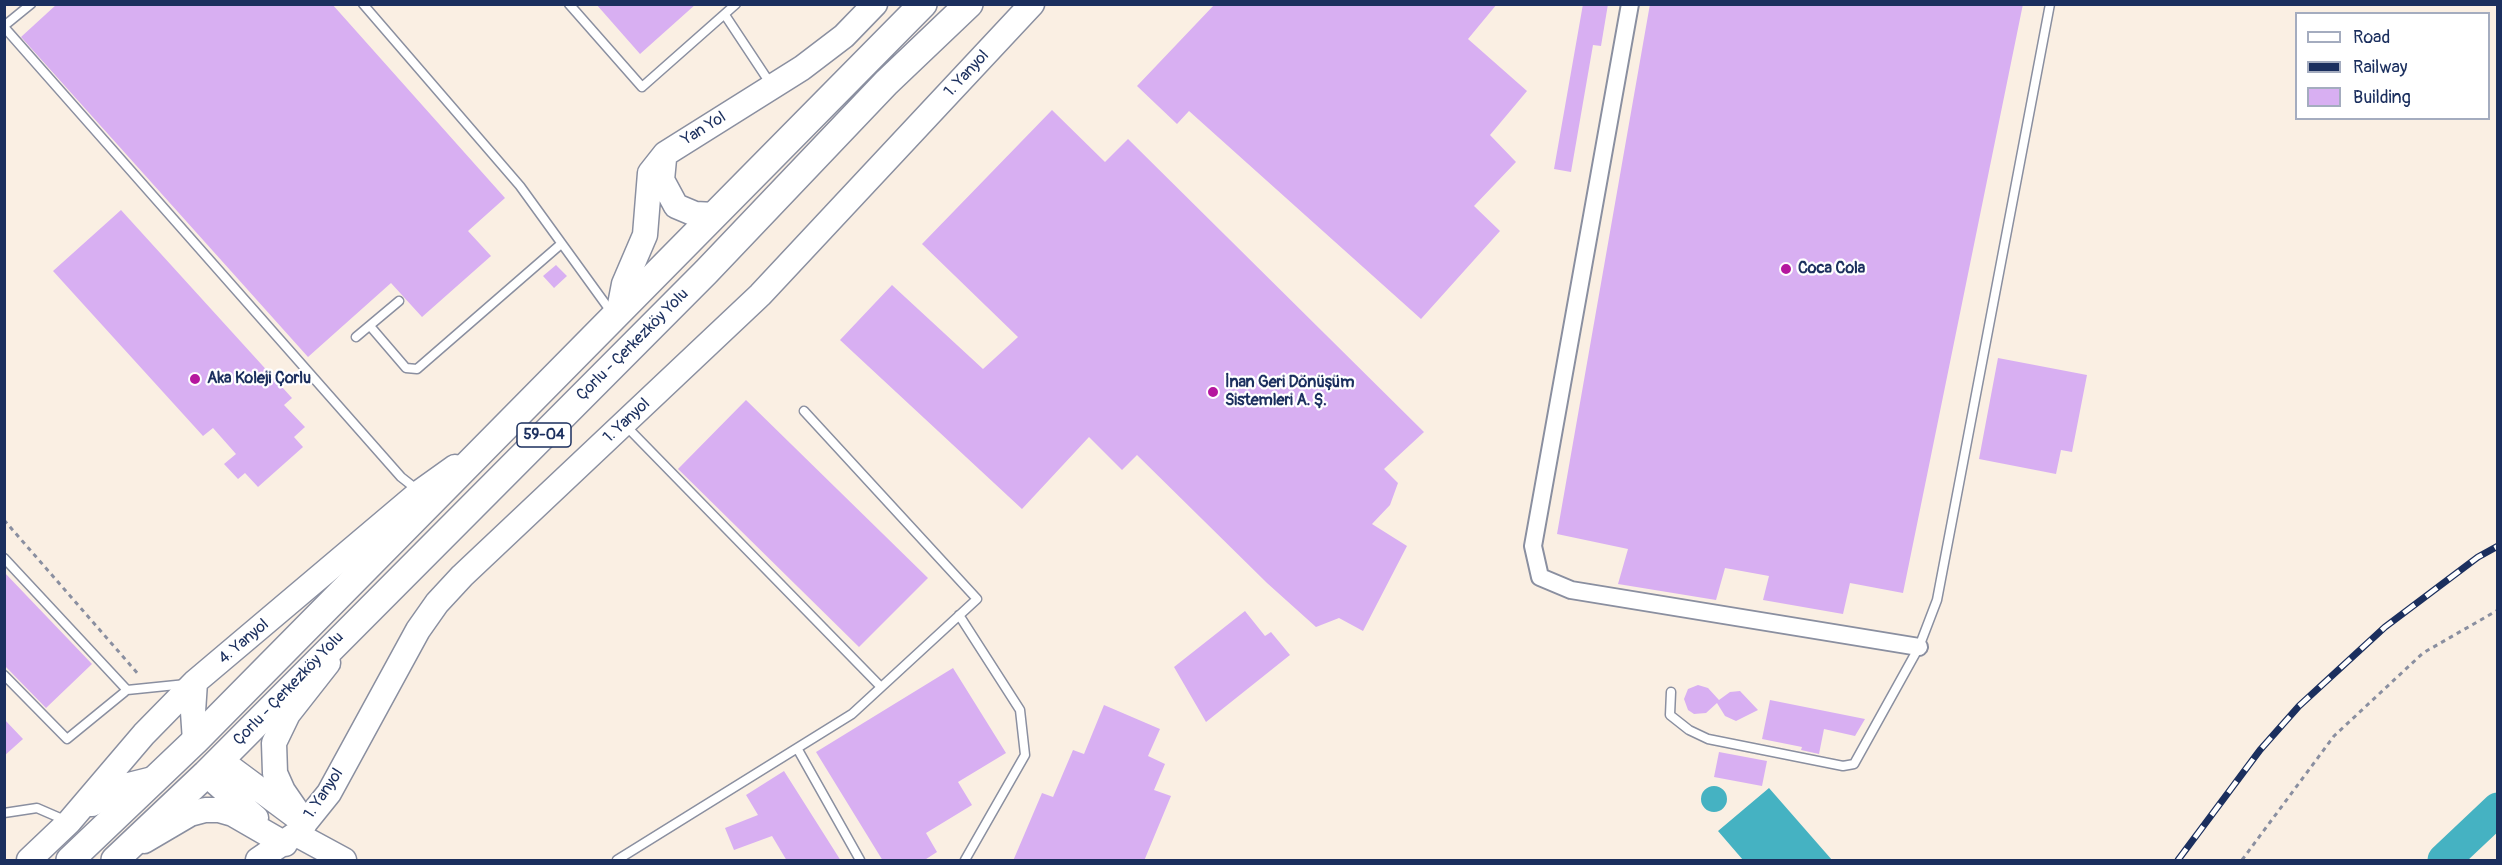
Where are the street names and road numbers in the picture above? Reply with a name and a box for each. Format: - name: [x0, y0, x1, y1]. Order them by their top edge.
- street label: 1. Yanyol: [941, 47, 993, 101]
- street label: Yan Yol: [678, 108, 730, 150]
- street label: Çorlu - Çerkezköy Yolu: [573, 285, 693, 405]
- street label: 1. Yanyol: [600, 395, 654, 447]
- road number: 59-04: [517, 423, 571, 447]
- street label: 4. Yanyol: [215, 615, 273, 669]
- street label: Çorlu - Çerkezköy Yolu: [230, 628, 348, 750]
- street label: 1. Yanyol: [300, 765, 348, 823]

